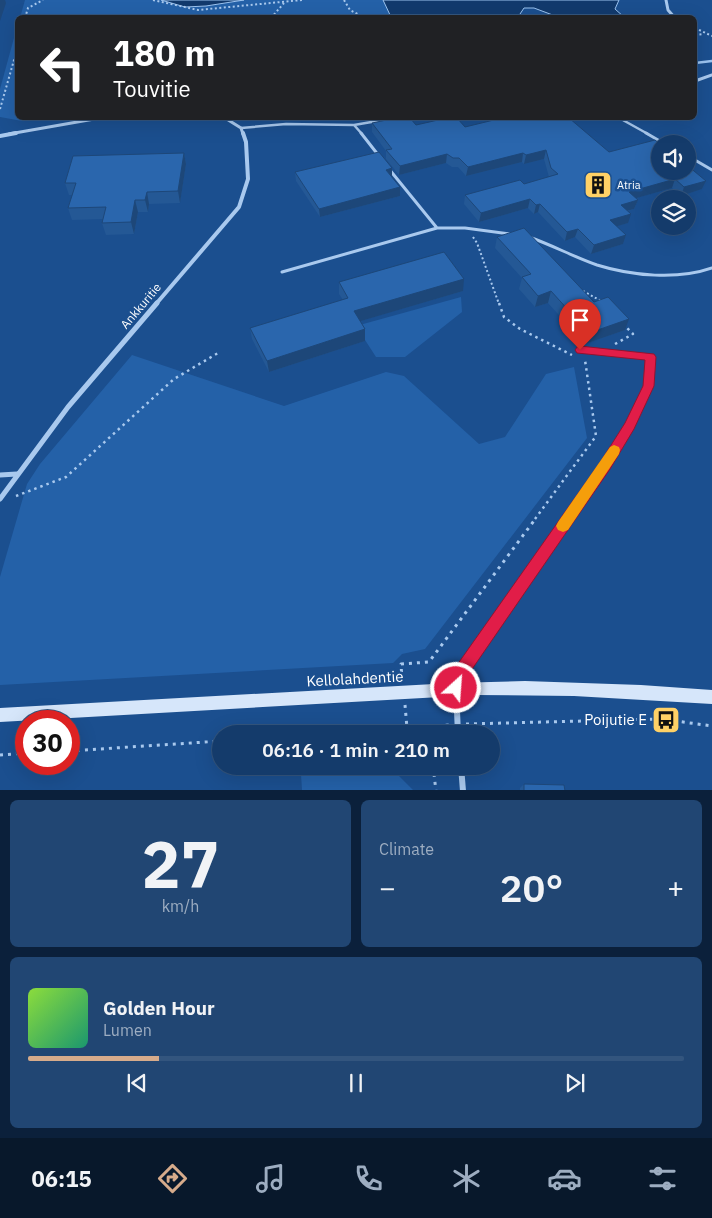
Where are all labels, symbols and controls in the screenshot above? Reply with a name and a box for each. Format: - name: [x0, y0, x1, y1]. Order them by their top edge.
- text: 180 m: [113, 30, 216, 76]
- icon: left: [30, 35, 95, 100]
- text: Touvitie: [113, 74, 191, 103]
- map controls: [651, 135, 696, 235]
- button: sound: [651, 135, 696, 180]
- building icon: Atria: [583, 170, 613, 200]
- place label: Atria: [617, 178, 641, 192]
- button: layers: [651, 190, 696, 235]
- street label: Ankkuritie: [117, 279, 164, 332]
- pin: [559, 299, 601, 350]
- icon: arrive: [566, 306, 594, 334]
- position arrow: [429, 661, 481, 713]
- street label: Kellolahdentie: [306, 666, 404, 691]
- bus stop icon: Poijutie E: [651, 705, 681, 735]
- speed limit sign: 30: [15, 710, 80, 775]
- place label: Poijutie E: [584, 710, 647, 729]
- text: 06:16 · 1 min · 210 m: [262, 738, 450, 762]
- text: 27: [141, 821, 220, 906]
- text: Climate: [379, 839, 434, 859]
- text: 20°: [500, 863, 563, 912]
- text: −: [379, 869, 396, 906]
- text: +: [667, 869, 684, 906]
- text: km/h: [162, 896, 199, 916]
- text: Golden Hour: [103, 996, 215, 1020]
- text: Lumen: [103, 1020, 152, 1040]
- icon: previous: [123, 1069, 151, 1097]
- icon: pause: [342, 1069, 370, 1097]
- icon: next: [561, 1069, 589, 1097]
- icon: directions: [155, 1161, 190, 1196]
- icon: music: [253, 1161, 288, 1196]
- icon: phone: [351, 1161, 386, 1196]
- icon: climate: [449, 1161, 484, 1196]
- icon: car: [547, 1161, 582, 1196]
- icon: filters: [645, 1161, 680, 1196]
- text: 06:15: [32, 1164, 92, 1193]

